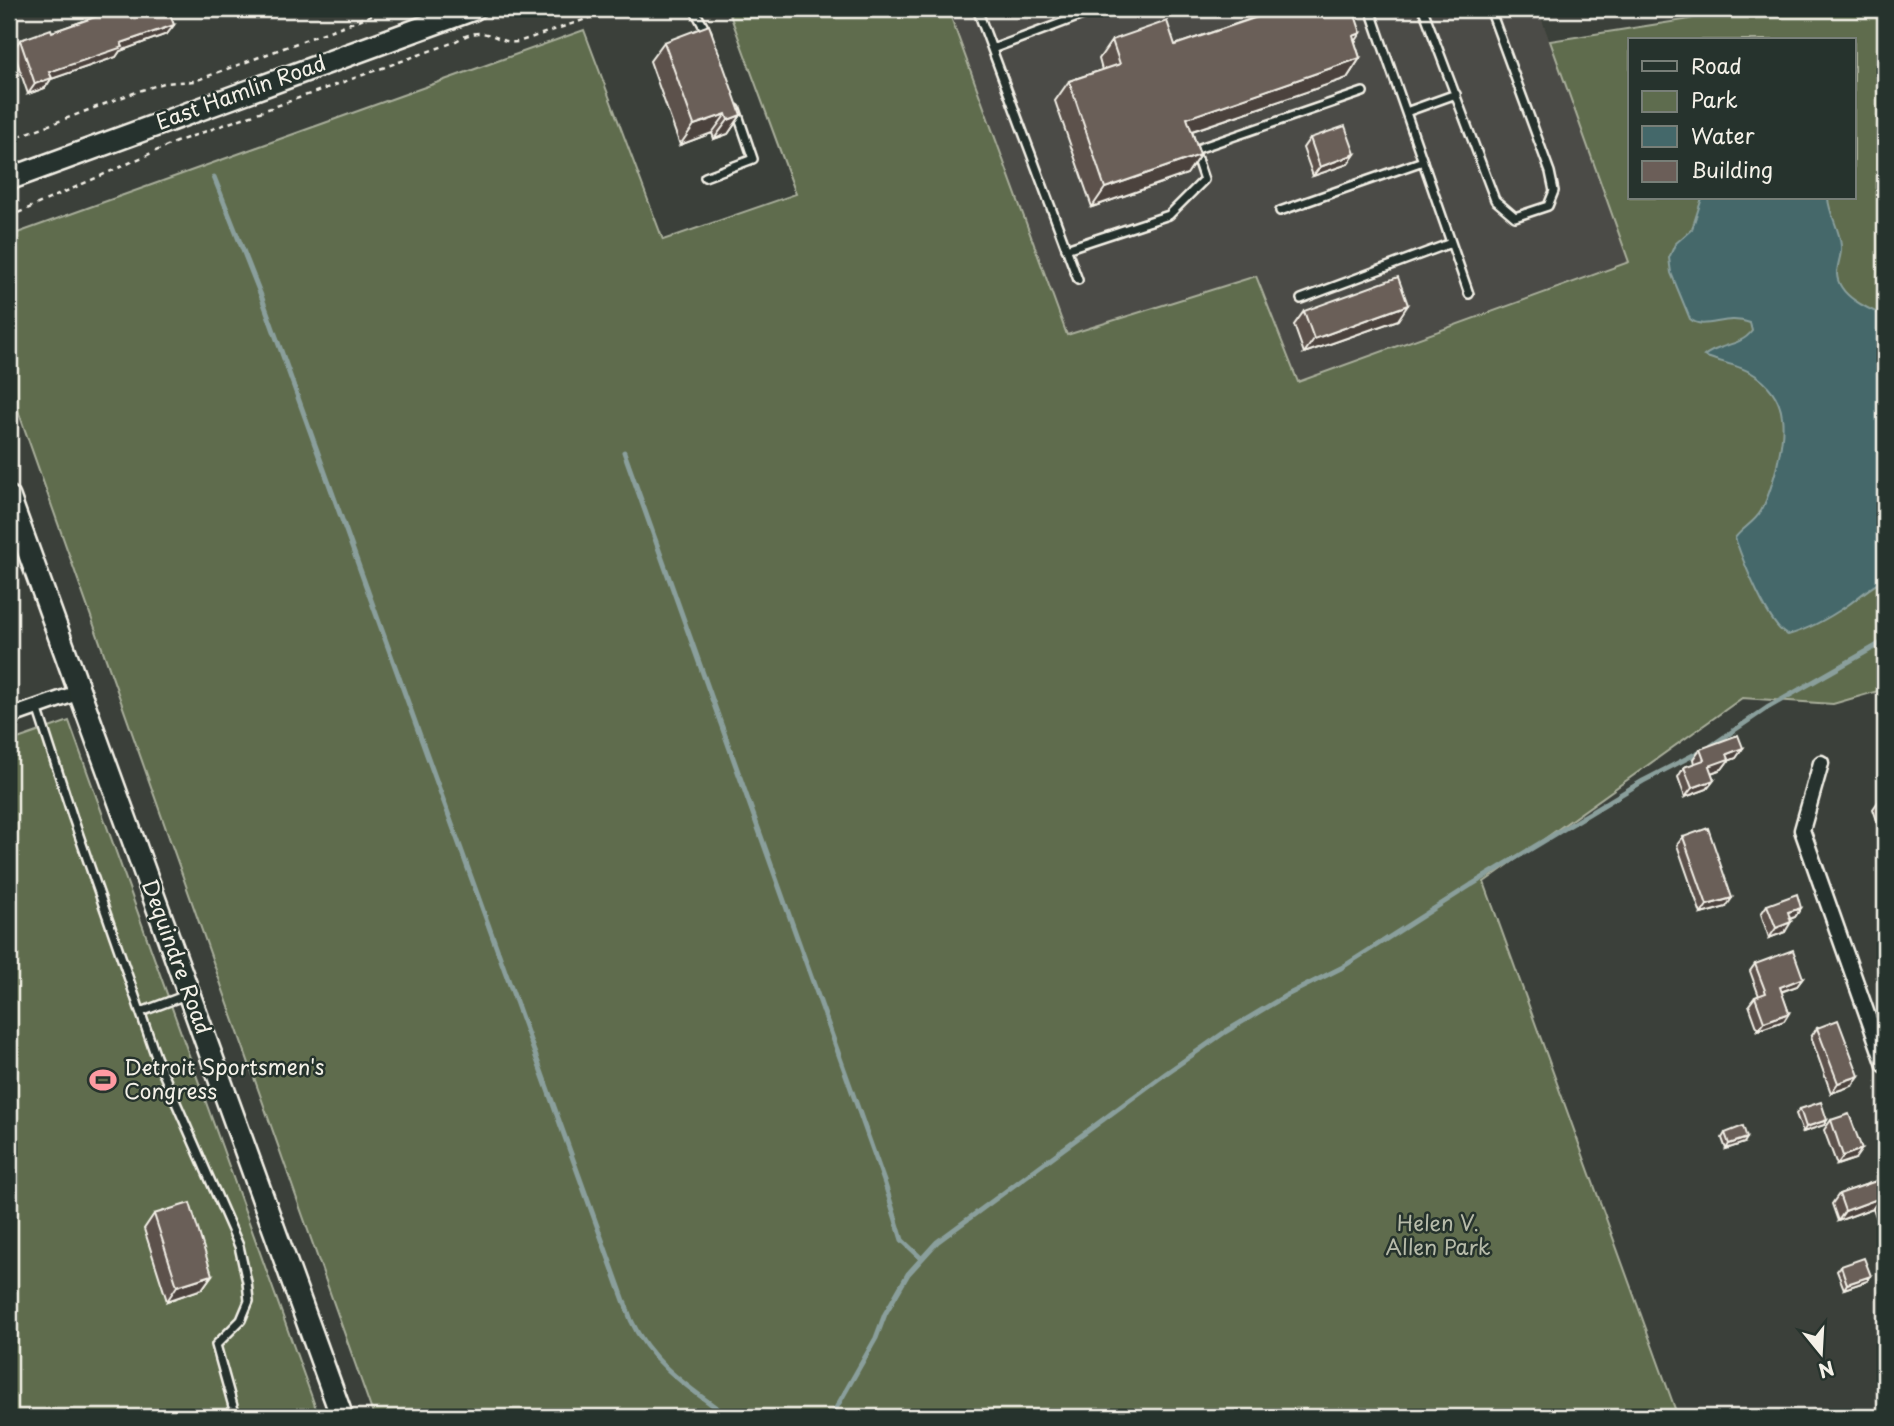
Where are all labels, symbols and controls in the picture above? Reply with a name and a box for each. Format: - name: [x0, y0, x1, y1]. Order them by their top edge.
- legend: [1628, 38, 1856, 200]
- street label: East Hamlin Road: [151, 46, 330, 137]
- text: Road: [1691, 49, 1742, 81]
- text: Park: [1691, 83, 1738, 115]
- text: Water: [1691, 119, 1755, 151]
- text: Building: [1691, 153, 1773, 185]
- street label: Dequindre Road: [135, 874, 221, 1038]
- place label: Detroit Sportsmen's Congress: [124, 1050, 324, 1106]
- sports icon: Detroit Sportsmen's Congress: [88, 1065, 118, 1095]
- park label: Helen V. Allen Park: [1385, 1206, 1491, 1262]
- north arrow: [1786, 1318, 1856, 1388]
- text: N: [1815, 1354, 1838, 1386]

